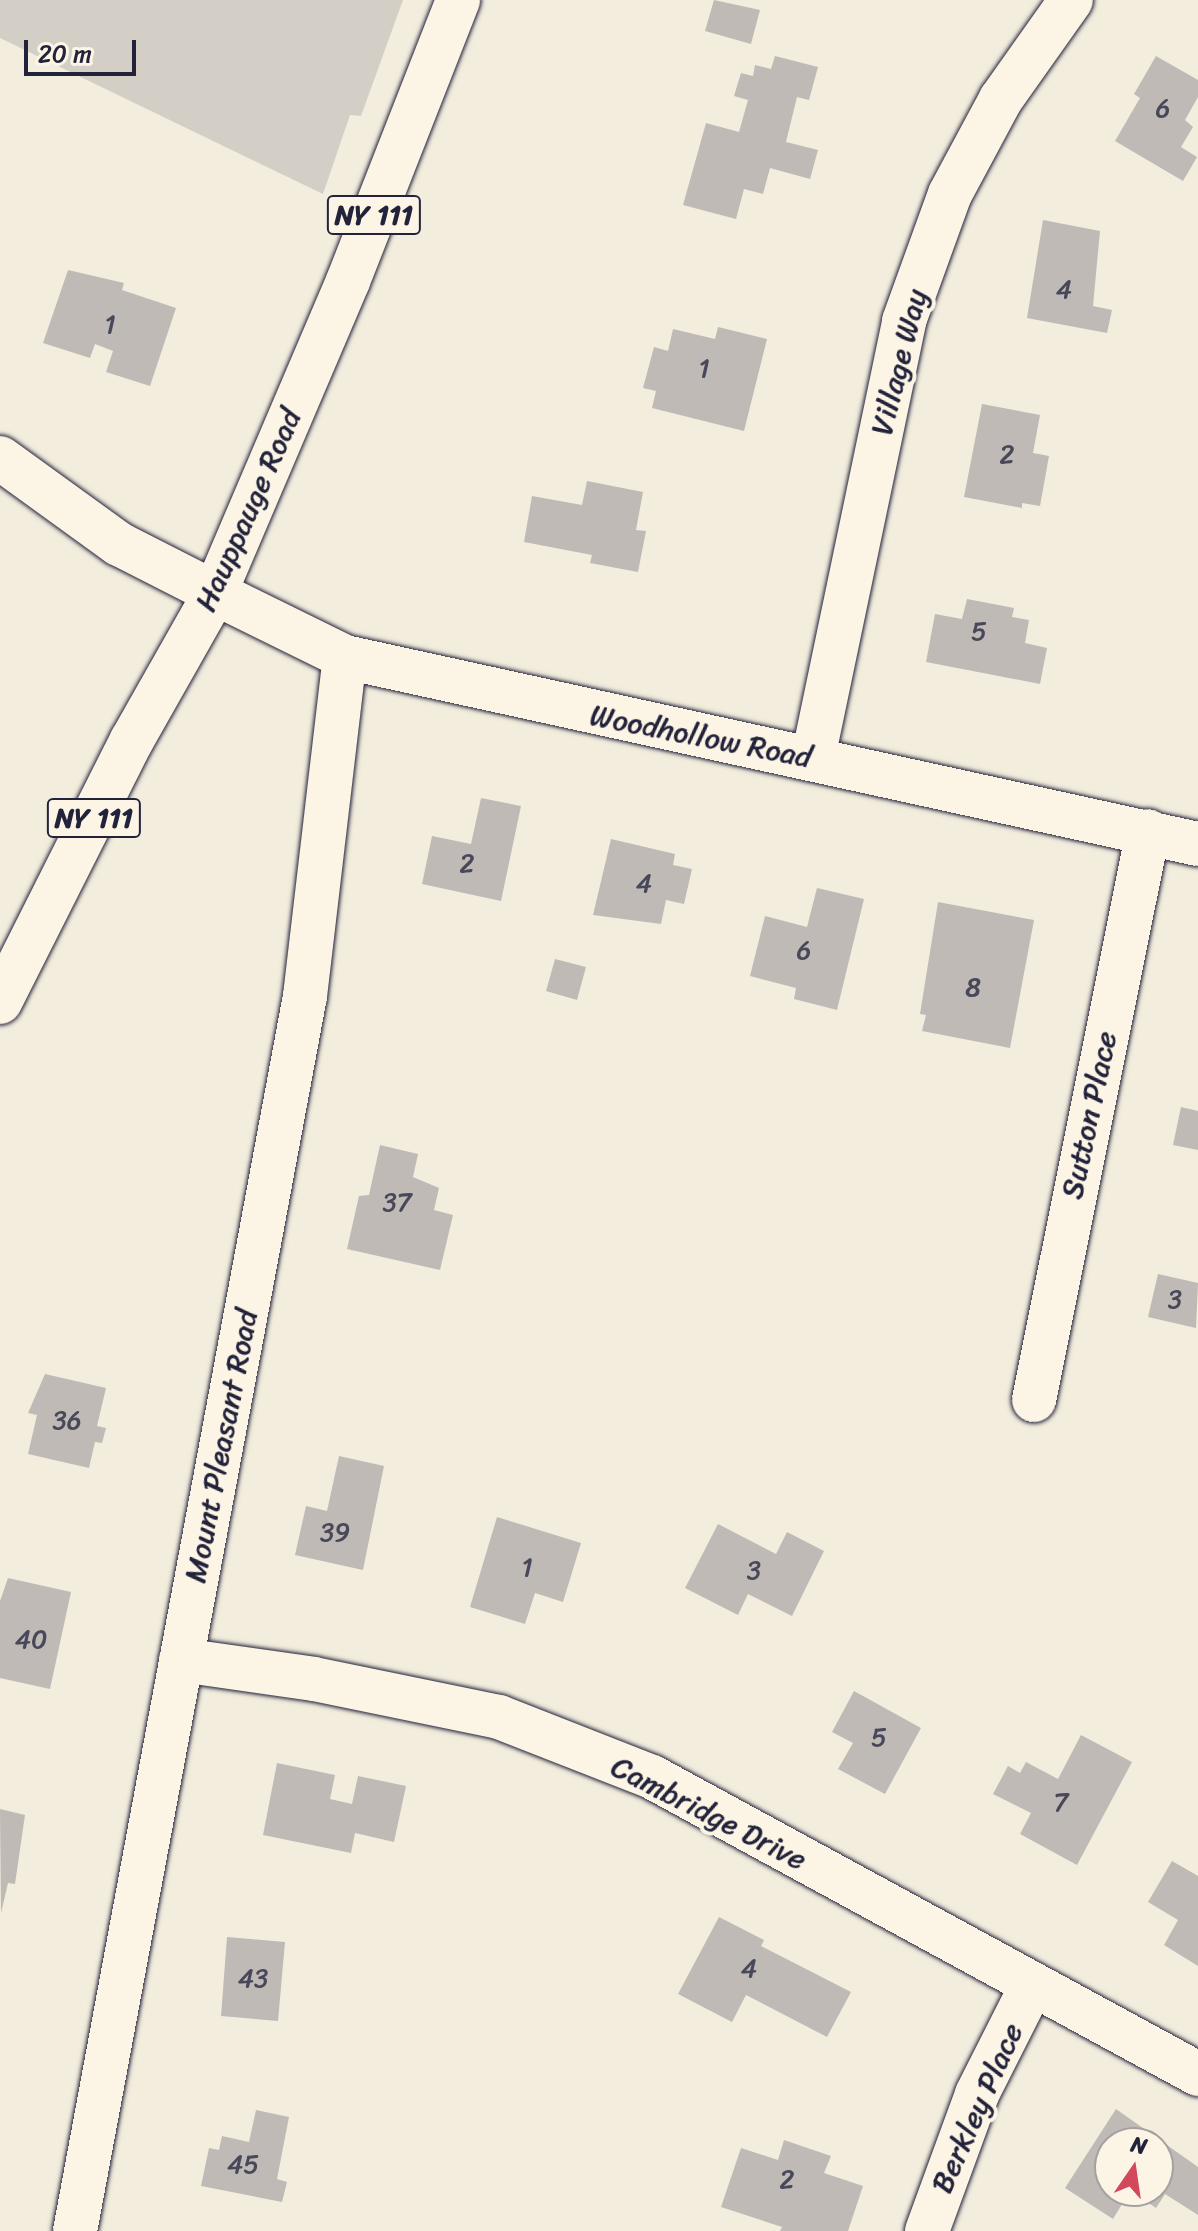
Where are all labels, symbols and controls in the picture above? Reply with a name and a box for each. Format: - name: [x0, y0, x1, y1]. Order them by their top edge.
- scale bar: [28, 24, 140, 74]
- text: 20 m: [38, 33, 92, 75]
- house number: 6: [1156, 93, 1170, 125]
- road number: NY 111: [326, 191, 422, 239]
- house number: 4: [1056, 274, 1072, 306]
- street label: Village Way: [863, 285, 935, 439]
- house number: 1: [104, 309, 116, 341]
- house number: 1: [698, 353, 710, 385]
- street label: Hauppauge Road: [187, 403, 309, 617]
- house number: 2: [999, 439, 1015, 471]
- house number: 5: [971, 616, 987, 648]
- street label: Woodhollow Road: [587, 697, 815, 775]
- road number: NY 111: [46, 794, 142, 842]
- house number: 2: [459, 848, 475, 880]
- house number: 4: [636, 868, 652, 900]
- house number: 6: [797, 935, 811, 967]
- house number: 8: [965, 972, 981, 1004]
- street label: Sutton Place: [1054, 1028, 1124, 1202]
- house number: 37: [382, 1187, 412, 1219]
- house number: 3: [1168, 1284, 1182, 1316]
- street label: Mount Pleasant Road: [177, 1305, 265, 1587]
- house number: 36: [52, 1405, 82, 1437]
- house number: 39: [320, 1517, 350, 1549]
- house number: 1: [521, 1552, 533, 1584]
- house number: 3: [747, 1555, 761, 1587]
- house number: 40: [15, 1624, 47, 1656]
- house number: 5: [871, 1722, 887, 1754]
- street label: Cambridge Drive: [605, 1748, 813, 1878]
- house number: 7: [1054, 1787, 1068, 1819]
- house number: 4: [741, 1953, 757, 1985]
- house number: 43: [238, 1963, 268, 1995]
- street label: Berkley Place: [924, 2017, 1030, 2199]
- text: N: [1127, 2124, 1151, 2166]
- north arrow: [1094, 2127, 1174, 2207]
- house number: 45: [227, 2149, 259, 2181]
- house number: 2: [779, 2164, 795, 2196]

